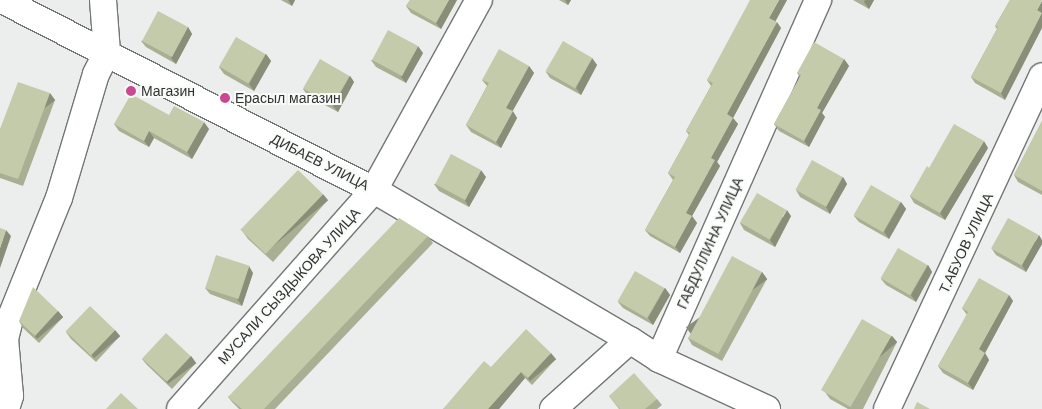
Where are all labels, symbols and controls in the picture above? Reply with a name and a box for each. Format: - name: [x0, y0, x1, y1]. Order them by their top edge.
- place label: Магазин: [141, 83, 195, 99]
- marker: Магазин: [125, 85, 137, 97]
- place label: Ерасыл магазин: [235, 90, 341, 106]
- marker: Ерасыл магазин: [219, 92, 231, 104]
- street label: ДИБАЕВ УЛИЦА: [268, 130, 372, 194]
- street label: ГАБДУЛЛИНА УЛИЦА: [673, 175, 747, 311]
- street label: Т.АБУОВ УЛИЦА: [935, 190, 997, 296]
- street label: МУСАЛИ СЫЗДЫКОВА УЛИЦА: [214, 204, 364, 368]

